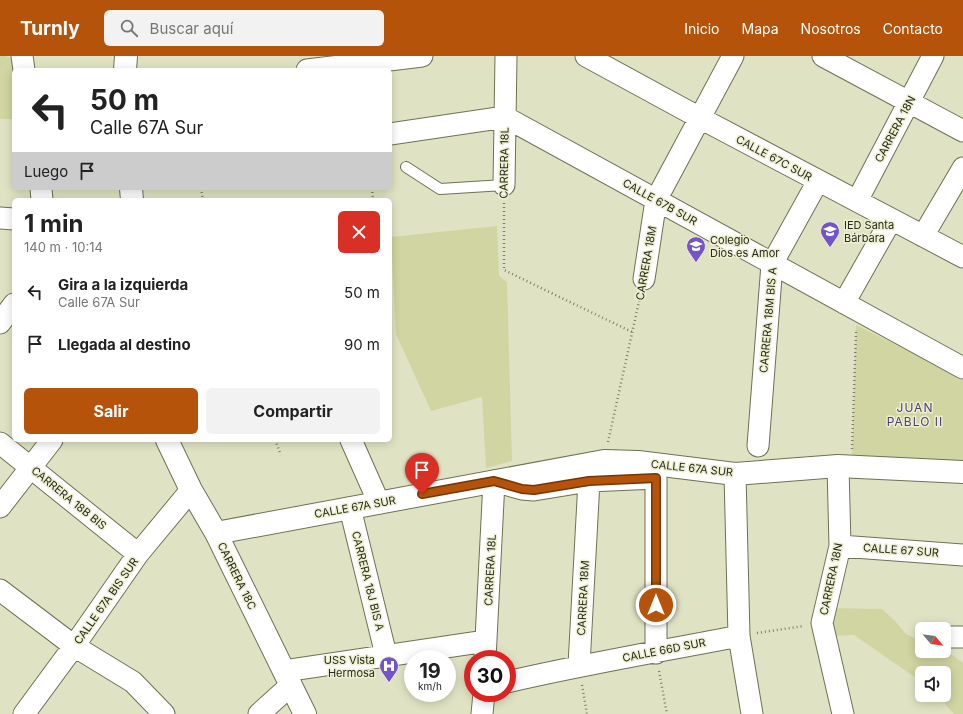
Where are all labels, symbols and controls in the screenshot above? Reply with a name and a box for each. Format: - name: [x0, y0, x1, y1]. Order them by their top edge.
- search box: [104, 10, 384, 46]
- text: Turnly: [20, 17, 80, 40]
- icon: search: [118, 17, 140, 39]
- text: Buscar aquí: [150, 19, 233, 38]
- text: Inicio: [684, 20, 720, 37]
- text: Mapa: [742, 20, 779, 37]
- text: Nosotros: [801, 20, 861, 37]
- text: Contacto: [883, 20, 943, 37]
- text: 50 m: [90, 83, 159, 117]
- icon: left: [24, 84, 76, 136]
- street label: CARRERA 18N: [872, 93, 918, 165]
- text: Calle 67A Sur: [90, 117, 203, 138]
- street label: CARRERA 18L: [496, 127, 512, 199]
- street label: CALLE 67C SUR: [734, 132, 814, 184]
- icon: arrive: [76, 160, 98, 182]
- text: Luego: [24, 162, 68, 181]
- street label: CALLE 67B SUR: [620, 176, 700, 228]
- text: 1 min: [24, 209, 83, 238]
- button: close: [338, 211, 380, 253]
- place label: IED Santa Bárbara: [844, 218, 894, 245]
- school or university icon: IED Santa Bárbara: [819, 220, 841, 248]
- street label: CARRERA 18M: [633, 225, 659, 301]
- place label: Colegio Dios es Amor: [710, 233, 779, 260]
- school or university icon: Colegio Dios es Amor: [685, 235, 707, 263]
- text: 140 m · 10:14: [24, 239, 103, 255]
- street label: CARRERA 18M BIS A: [756, 266, 780, 373]
- text: Gira a la izquierda: [58, 275, 188, 294]
- icon: left: [24, 281, 46, 303]
- text: 50 m: [344, 283, 380, 302]
- text: Calle 67A Sur: [58, 294, 140, 310]
- icon: arrive: [24, 333, 46, 355]
- text: Llegada al destino: [58, 335, 191, 354]
- text: 90 m: [344, 335, 380, 354]
- button: Salir: [24, 388, 198, 434]
- button: Compartir: [206, 388, 380, 434]
- district label: JUAN PABLO II: [887, 400, 943, 429]
- pin: [405, 453, 439, 494]
- street label: CALLE 67A SUR: [650, 457, 734, 479]
- icon: arrive: [411, 459, 433, 481]
- street label: CARRERA 18B BIS: [29, 463, 109, 533]
- street label: CALLE 67A SUR: [313, 493, 397, 521]
- street label: CARRERA 18J BIS A: [349, 530, 387, 633]
- street label: CARRERA 18L: [481, 534, 499, 606]
- street label: CARRERA 18C: [215, 540, 259, 612]
- street label: CALLE 67 SUR: [863, 540, 939, 560]
- street label: CARRERA 18N: [817, 542, 845, 616]
- street label: CALLE 67A BIS SUR: [71, 555, 141, 647]
- street label: CARRERA 18M: [574, 560, 592, 636]
- position arrow: [635, 584, 677, 626]
- north arrow: [915, 622, 951, 658]
- map controls: [915, 622, 951, 702]
- street label: CALLE 66D SUR: [621, 635, 707, 665]
- speed limit sign: 30: [464, 650, 516, 702]
- place label: USS Vista Hermosa: [324, 653, 375, 680]
- hospital icon: USS Vista Hermosa: [378, 655, 400, 683]
- text: 19: [419, 659, 441, 683]
- button: sound: [915, 666, 951, 702]
- text: km/h: [418, 680, 442, 692]

